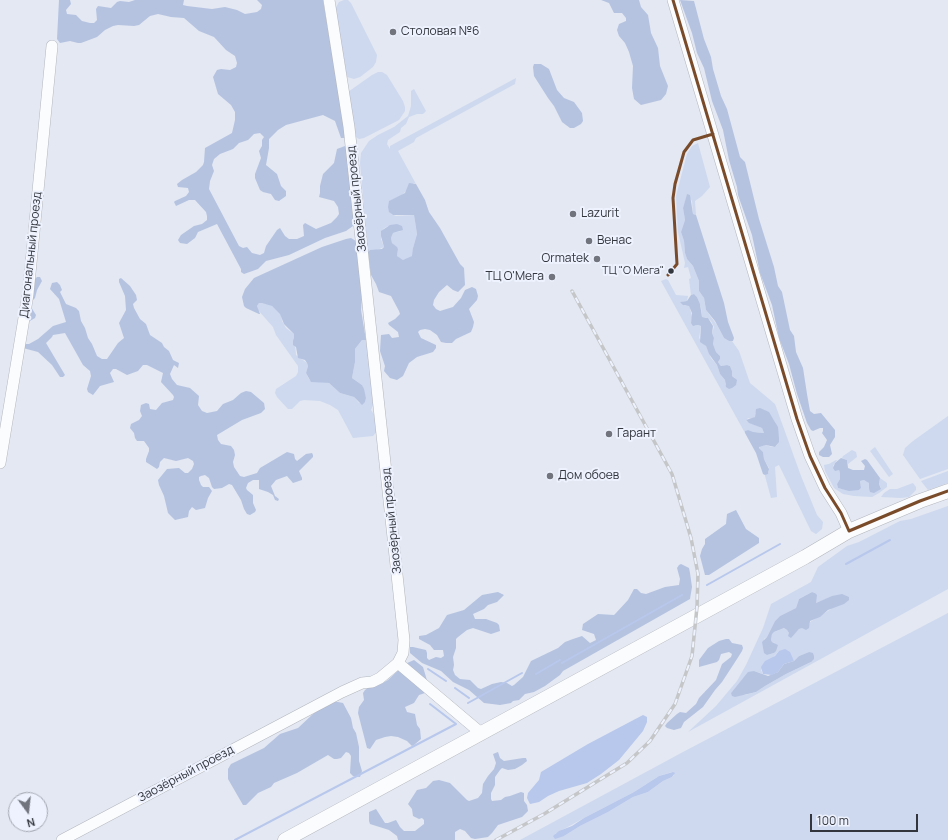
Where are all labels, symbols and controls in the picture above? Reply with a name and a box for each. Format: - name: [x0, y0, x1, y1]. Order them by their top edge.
- place label: Столовая №6: [401, 25, 479, 39]
- marker: Столовая №6: [388, 27, 398, 37]
- street label: Заозёрный проезд: [344, 145, 370, 253]
- street label: Диагональный проезд: [17, 191, 45, 319]
- place label: Lazurit: [581, 207, 619, 221]
- marker: Lazurit: [568, 209, 578, 219]
- place label: Венас: [597, 234, 632, 248]
- marker: Венас: [584, 236, 594, 246]
- place label: Ormatek: [542, 252, 589, 266]
- marker: Ormatek: [592, 254, 602, 264]
- place label: ТЦ "О Мега": [602, 264, 664, 278]
- marker: ТЦ "О Мега": [666, 266, 676, 276]
- place label: ТЦ О'Мега: [485, 270, 544, 284]
- marker: ТЦ О'Мега: [547, 272, 557, 282]
- place label: Гарант: [617, 427, 656, 441]
- marker: Гарант: [604, 429, 614, 439]
- street label: Заозёрный проезд: [379, 467, 405, 575]
- place label: Дом обоев: [558, 469, 619, 483]
- marker: Дом обоев: [545, 471, 555, 481]
- street label: Заозёрный проезд: [136, 743, 236, 805]
- north arrow: [8, 792, 48, 832]
- scale bar: [812, 806, 920, 832]
- text: 100 m: [817, 812, 849, 829]
- text: N: [25, 815, 37, 831]

